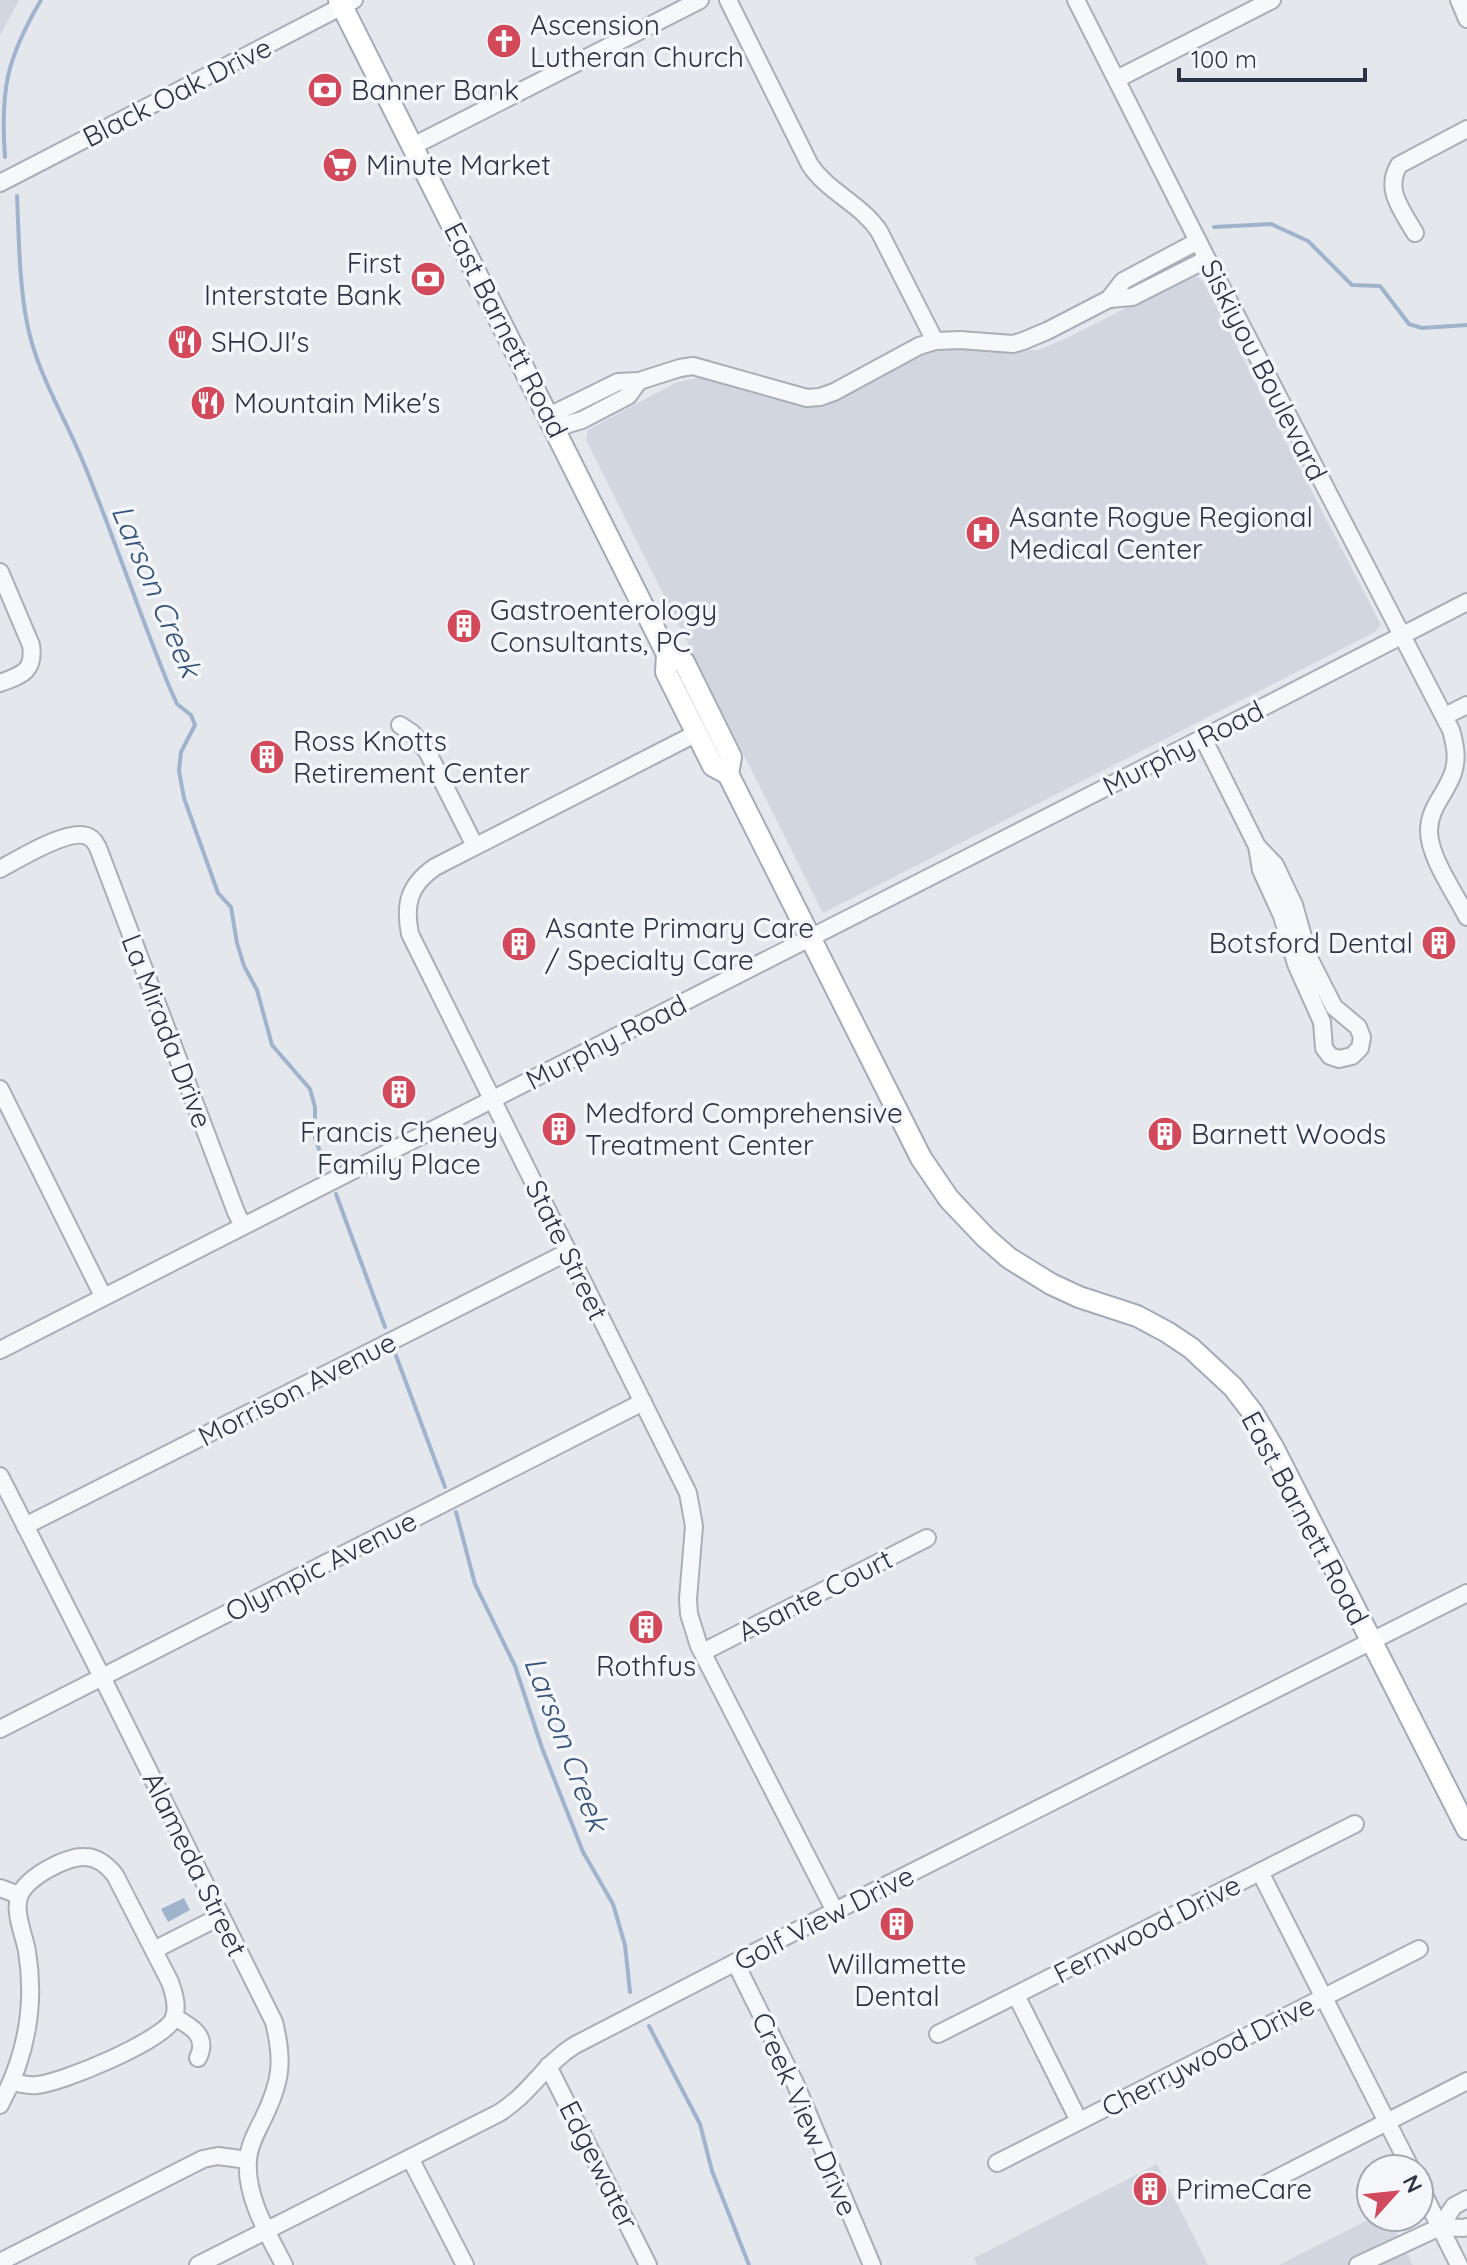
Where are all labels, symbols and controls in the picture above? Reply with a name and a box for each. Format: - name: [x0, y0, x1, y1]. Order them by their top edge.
- place label: Ascension Lutheran Church: [530, 7, 744, 74]
- church icon: Ascension Lutheran Church: [485, 22, 523, 60]
- street label: Black Oak Drive: [77, 29, 277, 154]
- scale bar: [1179, 32, 1365, 82]
- text: 100 m: [1191, 44, 1257, 74]
- bank icon: Banner Bank: [306, 71, 344, 109]
- place label: Banner Bank: [351, 72, 519, 107]
- supermarket icon: Minute Market: [321, 146, 359, 184]
- place label: Minute Market: [366, 147, 551, 182]
- street label: East Barnett Road: [437, 216, 576, 443]
- place label: First Interstate Bank: [204, 245, 402, 312]
- street label: Siskiyou Boulevard: [1194, 253, 1335, 486]
- bank icon: First Interstate Bank: [409, 260, 447, 298]
- restaurant icon: SHOJI's: [166, 323, 204, 361]
- place label: SHOJI's: [211, 324, 309, 359]
- restaurant icon: Mountain Mike's: [189, 384, 227, 422]
- place label: Mountain Mike's: [234, 385, 440, 420]
- water label: Larson Creek: [104, 499, 211, 685]
- place label: Asante Rogue Regional Medical Center: [1009, 499, 1313, 566]
- hospital icon: Asante Rogue Regional Medical Center: [964, 514, 1002, 552]
- place label: Gastroenterology Consultants, PC: [490, 592, 717, 659]
- building icon: Gastroenterology Consultants, PC: [445, 607, 483, 645]
- street label: Murphy Road: [1097, 692, 1269, 803]
- place label: Ross Knotts Retirement Center: [293, 723, 530, 790]
- building icon: Ross Knotts Retirement Center: [248, 738, 286, 776]
- place label: Asante Primary Care / Specialty Care: [545, 910, 814, 977]
- building icon: Botsford Dental: [1420, 924, 1458, 962]
- building icon: Asante Primary Care / Specialty Care: [500, 925, 538, 963]
- place label: Botsford Dental: [1209, 925, 1413, 960]
- street label: La Mirada Drive: [114, 929, 221, 1133]
- street label: Murphy Road: [520, 986, 692, 1097]
- building icon: Francis Cheney Family Place: [380, 1073, 418, 1111]
- place label: Medford Comprehensive Treatment Center: [585, 1095, 903, 1162]
- building icon: Medford Comprehensive Treatment Center: [540, 1110, 578, 1148]
- place label: Francis Cheney Family Place: [300, 1114, 498, 1181]
- building icon: Barnett Woods: [1146, 1115, 1184, 1153]
- place label: Barnett Woods: [1191, 1116, 1386, 1151]
- street label: State Street: [519, 1174, 616, 1326]
- street label: Morrison Avenue: [192, 1324, 402, 1453]
- street label: East Barnett Road: [1234, 1405, 1377, 1631]
- street label: Olympic Avenue: [219, 1502, 422, 1629]
- street label: Asante Court: [732, 1541, 898, 1648]
- building icon: Rothfus: [627, 1608, 665, 1646]
- place label: Rothfus: [596, 1648, 696, 1683]
- water label: Larson Creek: [516, 1651, 619, 1839]
- street label: Alameda Street: [136, 1766, 255, 1962]
- street label: Golf View Drive: [728, 1857, 920, 1978]
- street label: Fernwood Drive: [1047, 1866, 1246, 1991]
- building icon: Willamette Dental: [878, 1905, 916, 1943]
- place label: Willamette Dental: [828, 1946, 966, 2013]
- street label: Cherrywood Drive: [1095, 1987, 1320, 2124]
- street label: Creek View Drive: [745, 2007, 866, 2221]
- street label: Edgewater: [552, 2095, 647, 2235]
- north arrow: [1355, 2153, 1435, 2233]
- building icon: PrimeCare: [1131, 2170, 1169, 2208]
- text: N: [1397, 2170, 1429, 2197]
- place label: PrimeCare: [1176, 2171, 1312, 2206]

